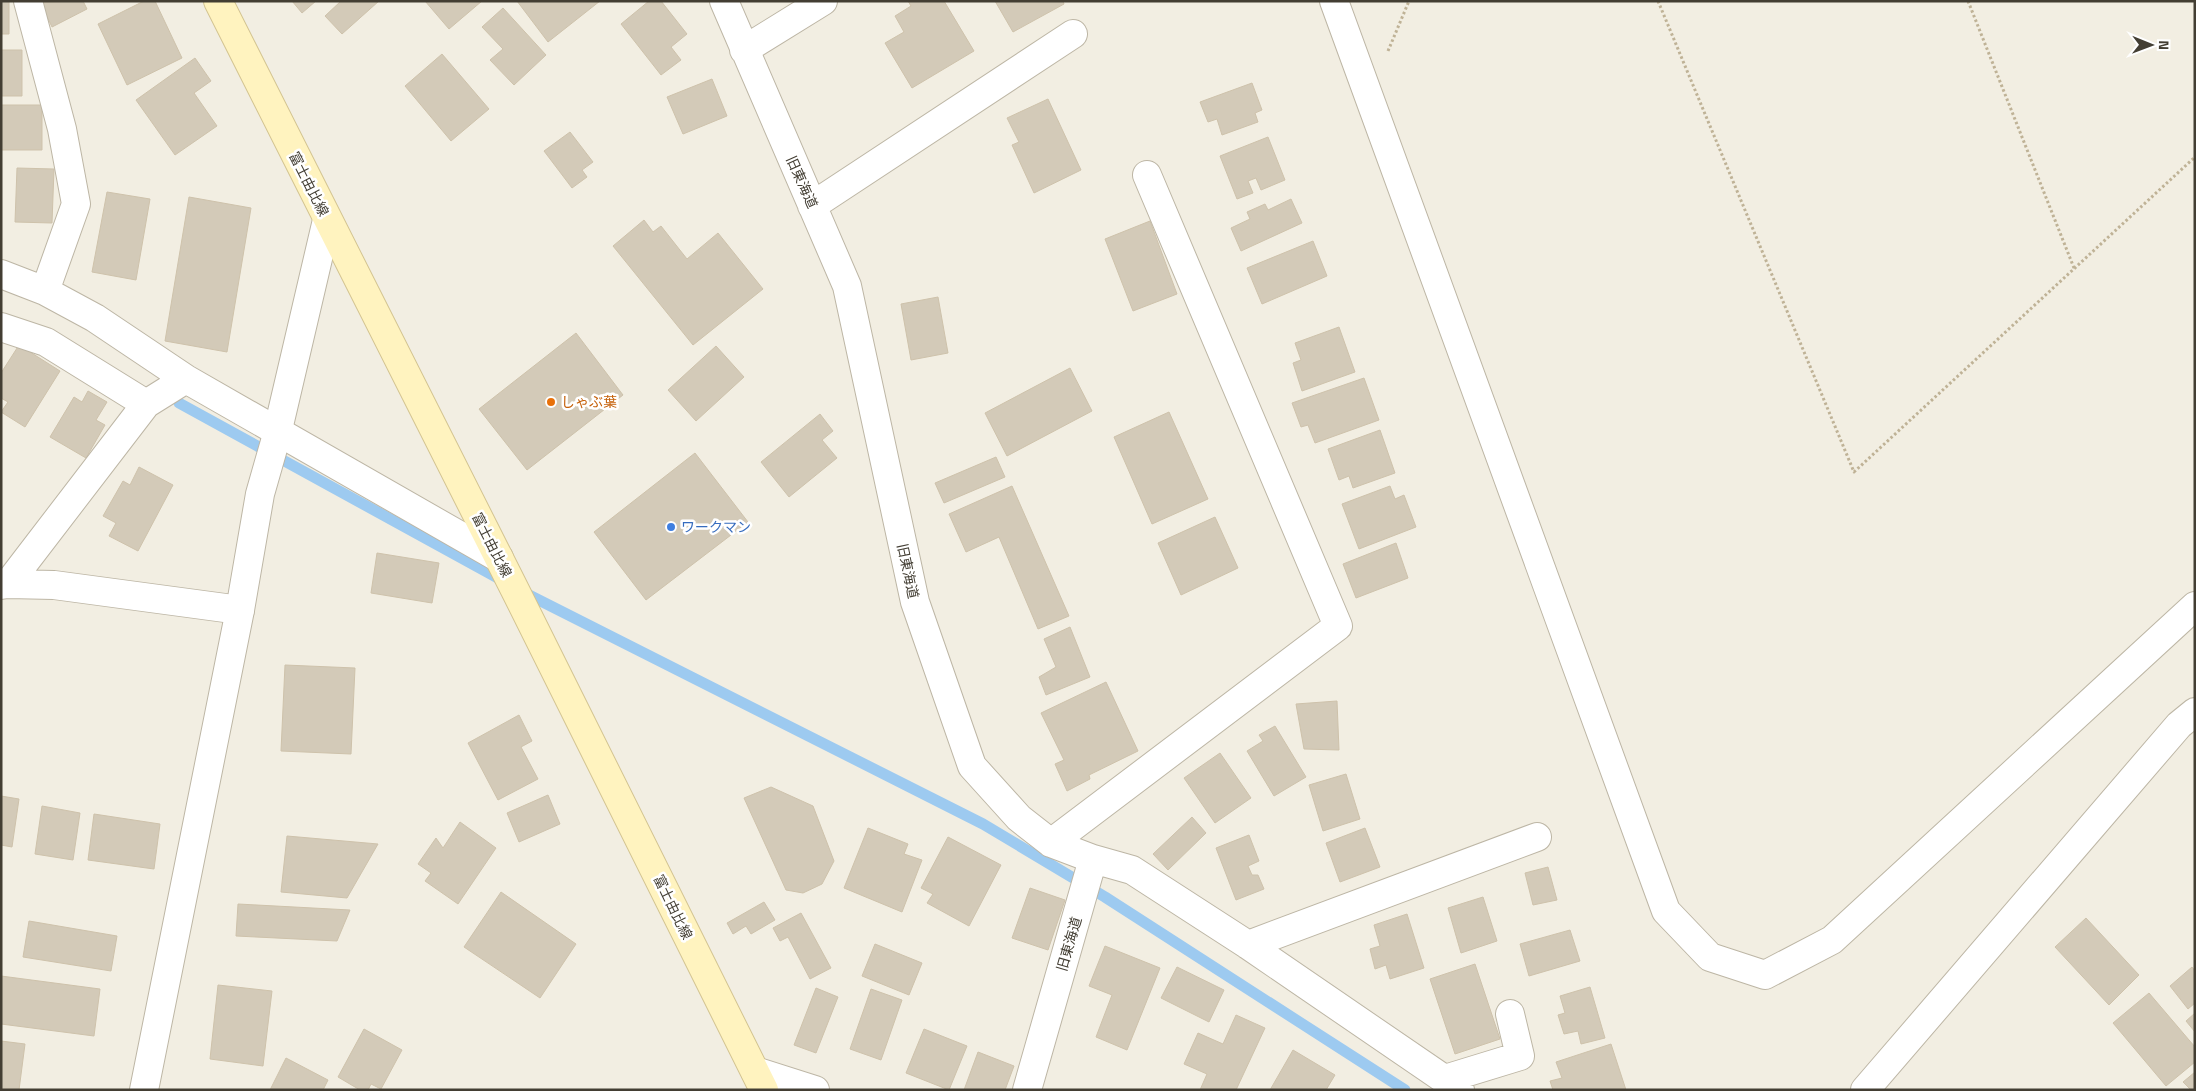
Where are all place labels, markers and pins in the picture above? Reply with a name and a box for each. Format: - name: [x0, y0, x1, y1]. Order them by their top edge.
- place label: しゃぶ葉: [561, 391, 617, 412]
- marker: しゃぶ葉: [545, 396, 557, 408]
- place label: ワークマン: [681, 516, 751, 537]
- marker: ワークマン: [665, 521, 677, 533]

